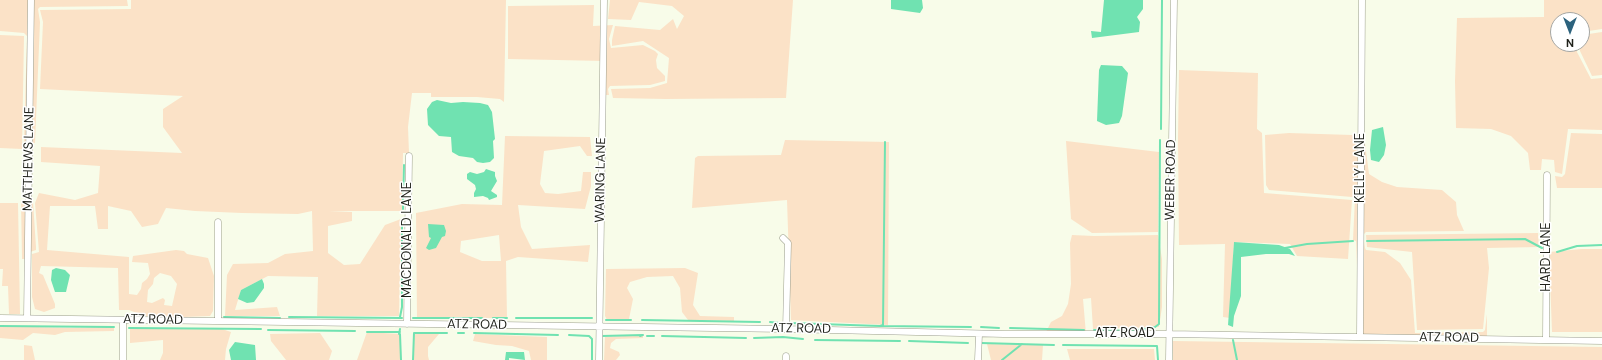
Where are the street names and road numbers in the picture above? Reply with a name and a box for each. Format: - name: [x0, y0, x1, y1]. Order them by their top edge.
- street label: MATTHEWS LANE: [20, 107, 38, 211]
- street label: KELLY LANE: [1353, 133, 1369, 203]
- street label: WARING LANE: [592, 137, 610, 223]
- street label: WEBER ROAD: [1162, 139, 1180, 221]
- street label: MACDONALD LANE: [400, 182, 416, 298]
- street label: HARD LANE: [1539, 222, 1555, 292]
- street label: ATZ ROAD: [123, 312, 183, 328]
- street label: ATZ ROAD: [447, 317, 507, 333]
- street label: ATZ ROAD: [771, 321, 831, 337]
- street label: ATZ ROAD: [1095, 326, 1155, 342]
- street label: ATZ ROAD: [1419, 330, 1479, 346]

